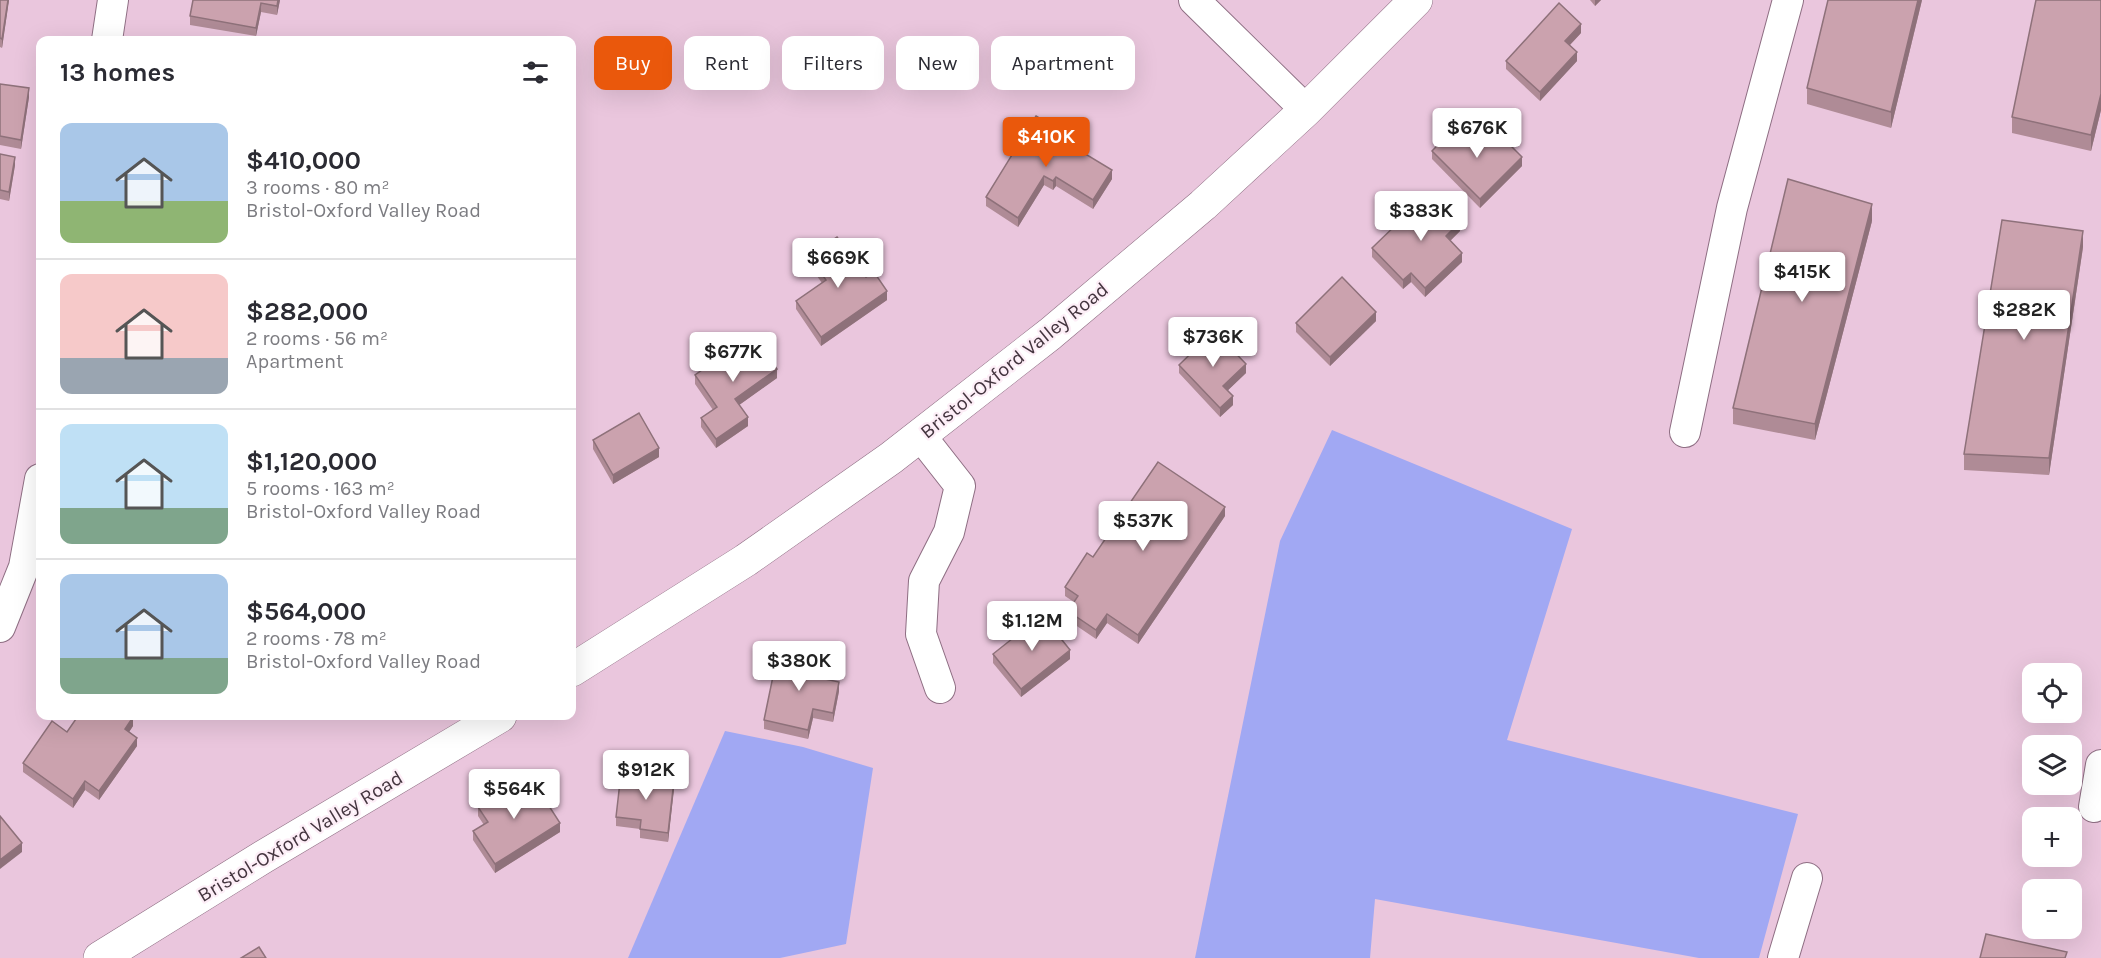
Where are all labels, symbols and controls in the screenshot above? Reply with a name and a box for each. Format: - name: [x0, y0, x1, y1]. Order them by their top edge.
- chip: Buy: [594, 36, 672, 90]
- chip: Rent: [684, 36, 770, 90]
- chip: Filters: [782, 36, 884, 90]
- chip: New: [896, 36, 979, 90]
- chip: Apartment: [991, 36, 1135, 90]
- icon: filters: [519, 56, 552, 89]
- text: 13 homes: [60, 57, 175, 88]
- pin: $676K: [1435, 108, 1519, 159]
- text: $676K: [1446, 116, 1508, 139]
- pin: $410K: [1004, 117, 1088, 168]
- text: $410K: [1017, 125, 1075, 148]
- text: $410,000: [246, 145, 361, 176]
- icon: home: [108, 147, 180, 219]
- text: 3 rooms · 80 m²: [246, 176, 390, 199]
- pin: $383K: [1379, 191, 1463, 242]
- text: Bristol-Oxford Valley Road: [246, 199, 481, 222]
- text: $383K: [1389, 199, 1453, 222]
- pin: $669K: [796, 238, 880, 289]
- text: $669K: [806, 246, 870, 269]
- pin: $415K: [1760, 252, 1844, 303]
- text: $415K: [1773, 260, 1831, 283]
- street label: Bristol-Oxford Valley Road: [916, 277, 1113, 443]
- pin: $282K: [1982, 290, 2066, 341]
- text: $282,000: [246, 296, 368, 327]
- icon: home: [108, 298, 180, 370]
- text: $282K: [1992, 298, 2056, 321]
- pin: $736K: [1171, 317, 1255, 368]
- text: $736K: [1182, 325, 1244, 348]
- text: 2 rooms · 56 m²: [246, 327, 388, 350]
- pin: $677K: [691, 332, 775, 383]
- text: $677K: [704, 340, 762, 363]
- text: Apartment: [246, 350, 344, 373]
- text: $1,120,000: [246, 446, 377, 477]
- icon: home: [108, 448, 180, 520]
- text: 5 rooms · 163 m²: [246, 477, 395, 500]
- text: Bristol-Oxford Valley Road: [246, 500, 481, 523]
- pin: $537K: [1101, 501, 1185, 552]
- text: $537K: [1113, 509, 1173, 532]
- text: $564,000: [246, 596, 366, 627]
- icon: home: [108, 598, 180, 670]
- pin: $1.12M: [983, 601, 1081, 652]
- text: $1.12M: [1001, 609, 1063, 632]
- text: 2 rooms · 78 m²: [246, 627, 387, 650]
- pin: $380K: [757, 641, 841, 692]
- text: $380K: [767, 649, 831, 672]
- text: Bristol-Oxford Valley Road: [246, 650, 481, 673]
- map controls: [2022, 663, 2082, 939]
- button: locate: [2022, 663, 2082, 723]
- button: layers: [2022, 735, 2082, 795]
- pin: $912K: [604, 750, 688, 801]
- text: $912K: [617, 758, 675, 781]
- street label: Bristol-Oxford Valley Road: [194, 766, 407, 907]
- pin: $564K: [472, 769, 556, 820]
- text: $564K: [483, 777, 545, 800]
- button: +: [2022, 807, 2082, 867]
- button: −: [2022, 879, 2082, 939]

